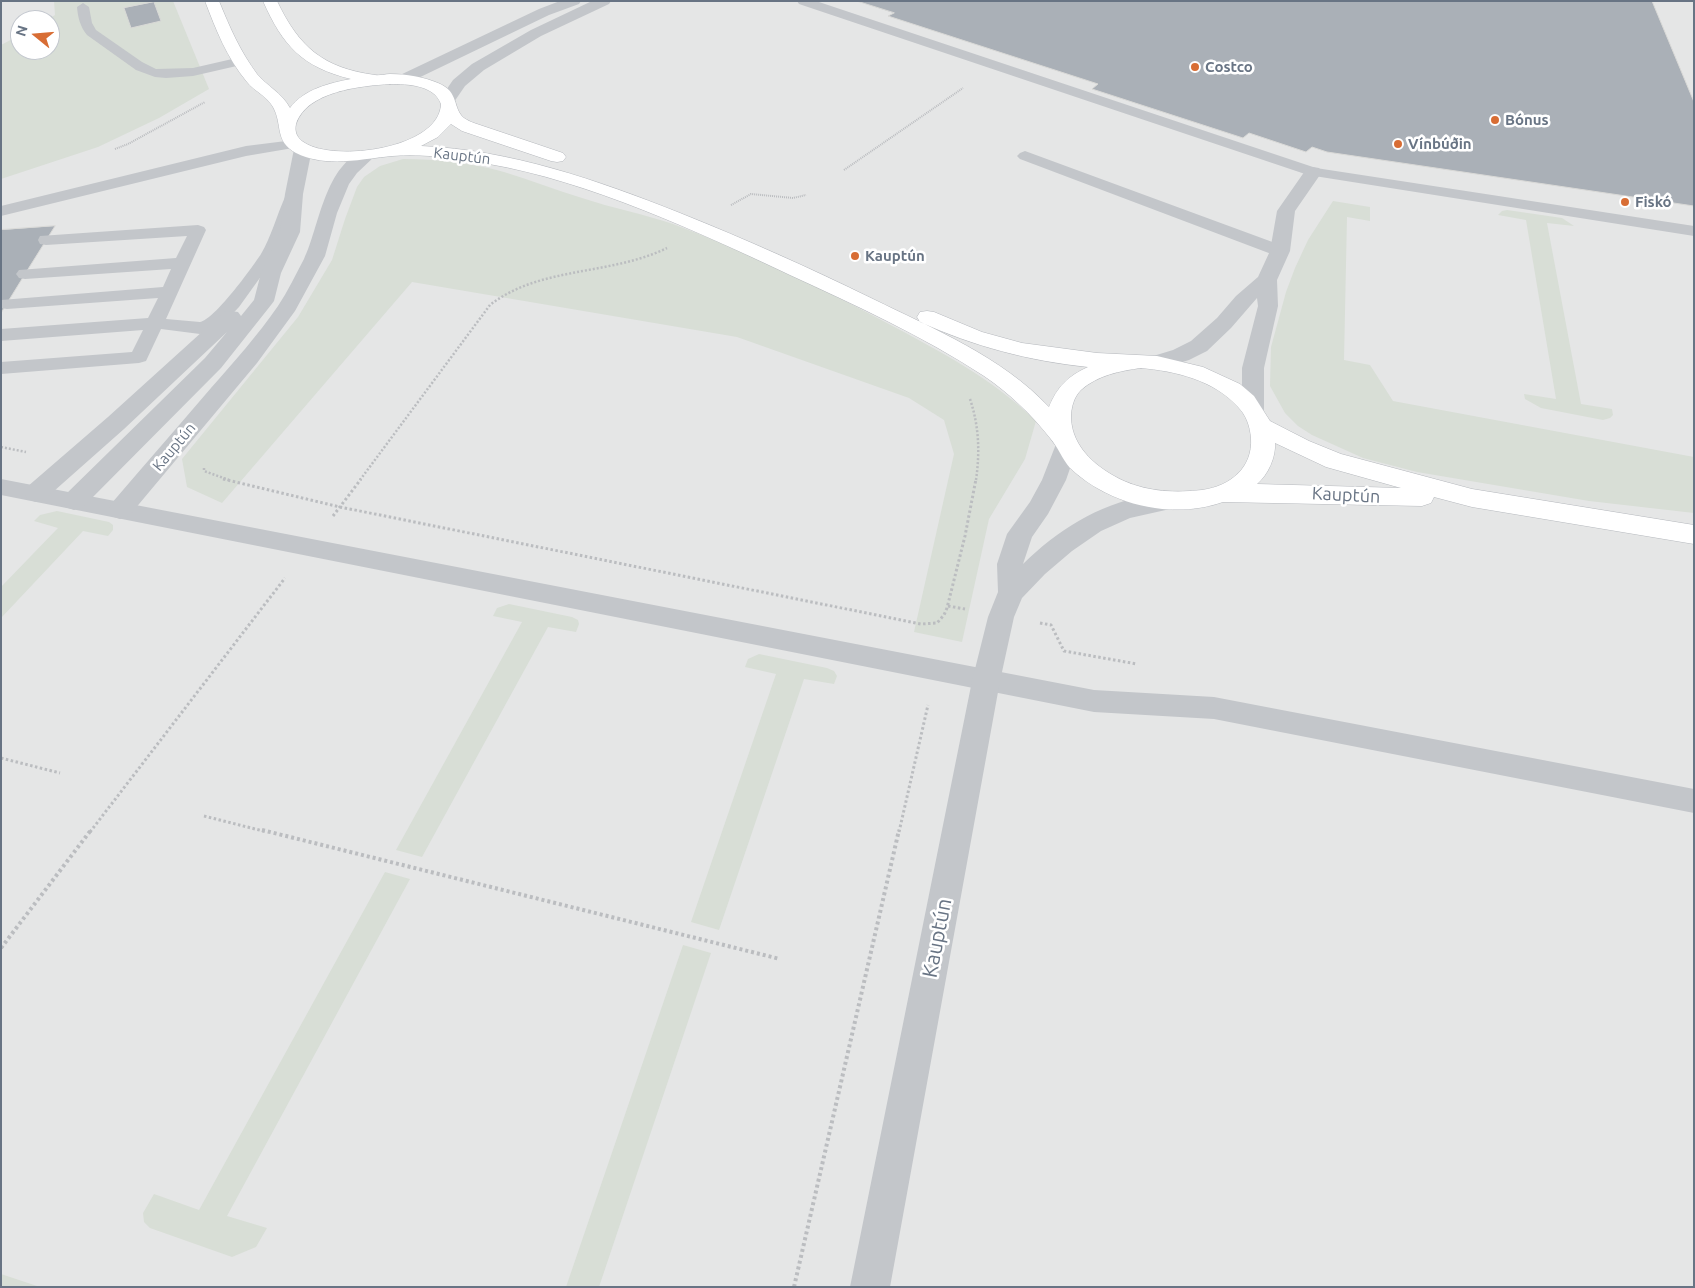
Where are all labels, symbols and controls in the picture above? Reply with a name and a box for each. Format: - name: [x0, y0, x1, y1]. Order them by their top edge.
- north arrow: [10, 10, 60, 60]
- text: N: [12, 24, 31, 38]
- place label: Costco: [1205, 58, 1253, 76]
- marker: Costco: [1189, 61, 1201, 73]
- place label: Bónus: [1505, 111, 1549, 129]
- marker: Bónus: [1489, 114, 1501, 126]
- place label: Vínbúðin: [1408, 135, 1472, 153]
- marker: Vínbúðin: [1392, 138, 1404, 150]
- street label: Kauptún: [433, 144, 491, 168]
- place label: Fiskó: [1635, 193, 1672, 211]
- marker: Fiskó: [1619, 196, 1631, 208]
- place label: Kauptún: [865, 247, 925, 265]
- marker: Kauptún: [849, 250, 861, 262]
- street label: Kauptún: [149, 419, 199, 475]
- street label: Kauptún: [1311, 482, 1381, 508]
- street label: Kauptún: [917, 896, 957, 980]

